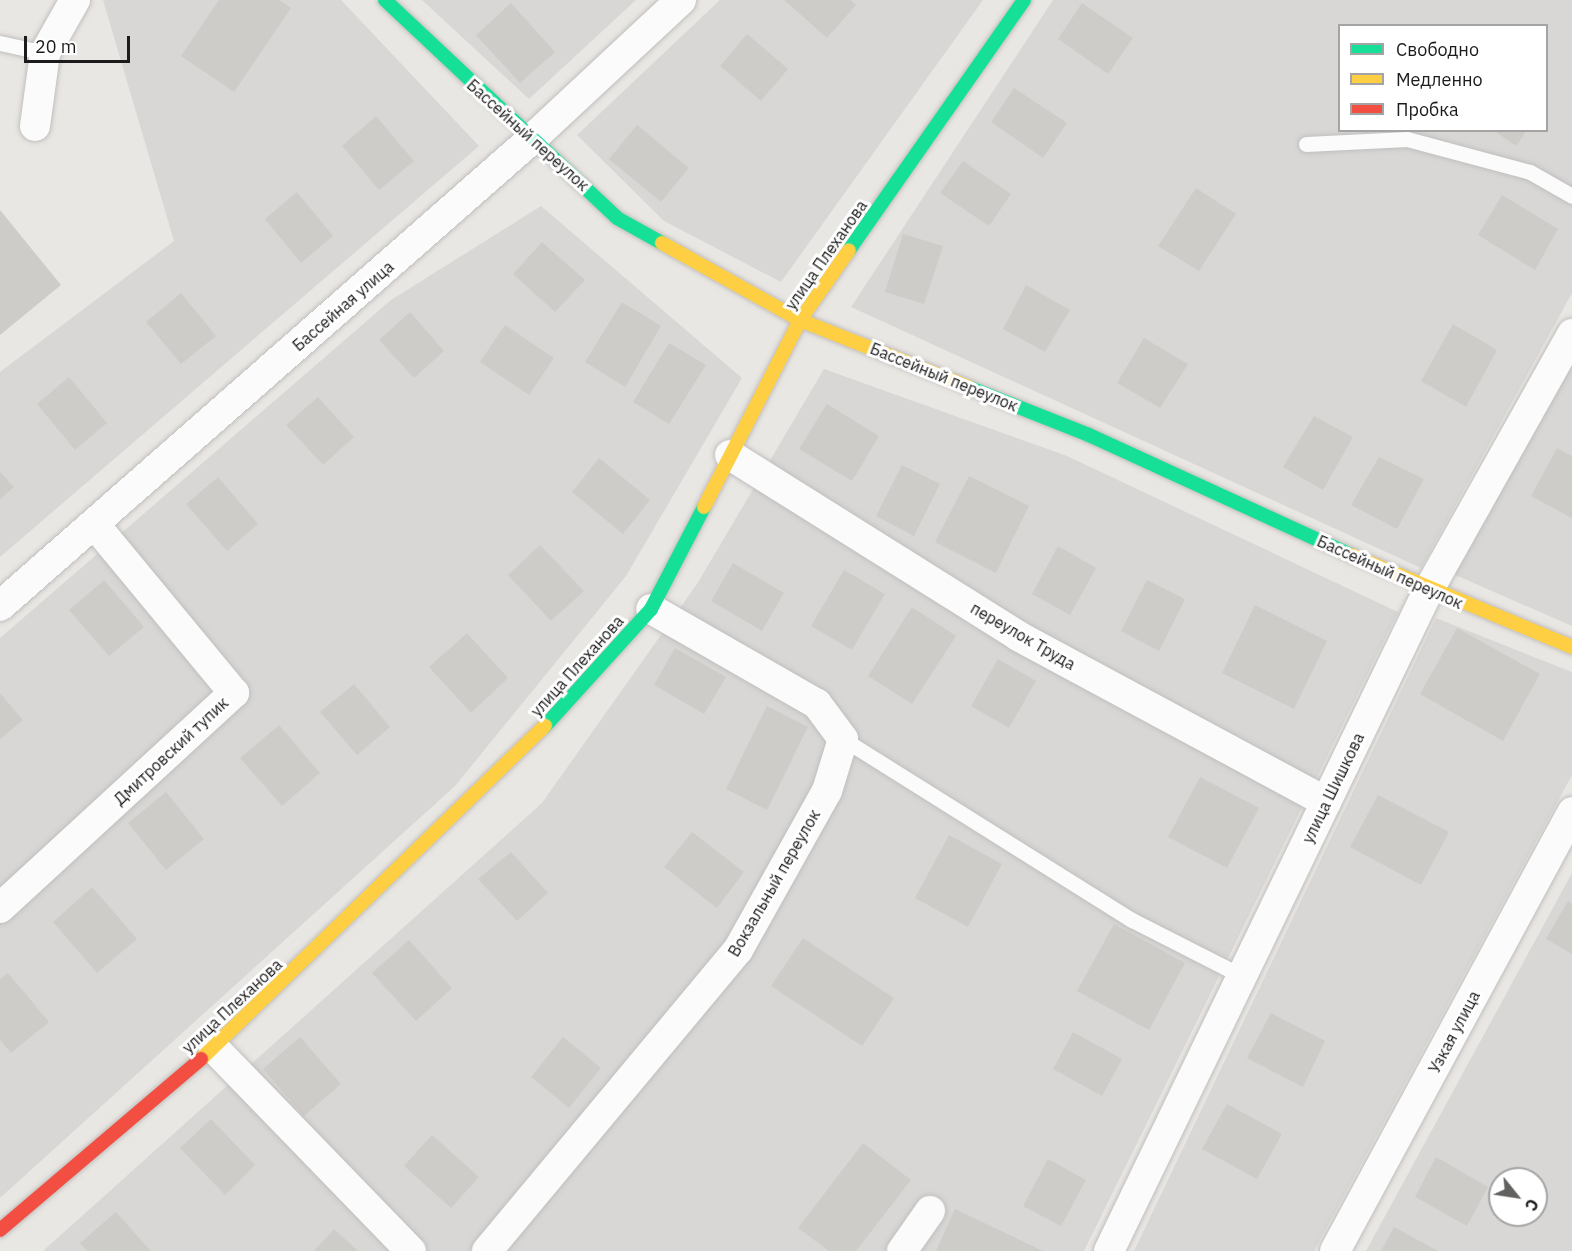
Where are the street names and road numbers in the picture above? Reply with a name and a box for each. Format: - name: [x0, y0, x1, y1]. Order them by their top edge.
- street label: Бассейный переулок: [463, 75, 593, 195]
- street label: улица Плеханова: [781, 197, 871, 313]
- street label: Бассейная улица: [289, 257, 397, 355]
- street label: Бассейный переулок: [867, 339, 1021, 415]
- street label: Бассейный переулок: [1314, 531, 1466, 613]
- street label: переулок Труда: [967, 598, 1079, 674]
- street label: улица Плеханова: [527, 612, 627, 720]
- street label: Дмитровский тупик: [110, 693, 232, 809]
- street label: улица Шишкова: [1298, 730, 1368, 846]
- street label: Вокзальный переулок: [724, 806, 824, 960]
- street label: улица Плеханова: [178, 955, 286, 1057]
- street label: Узкая улица: [1424, 988, 1484, 1076]

